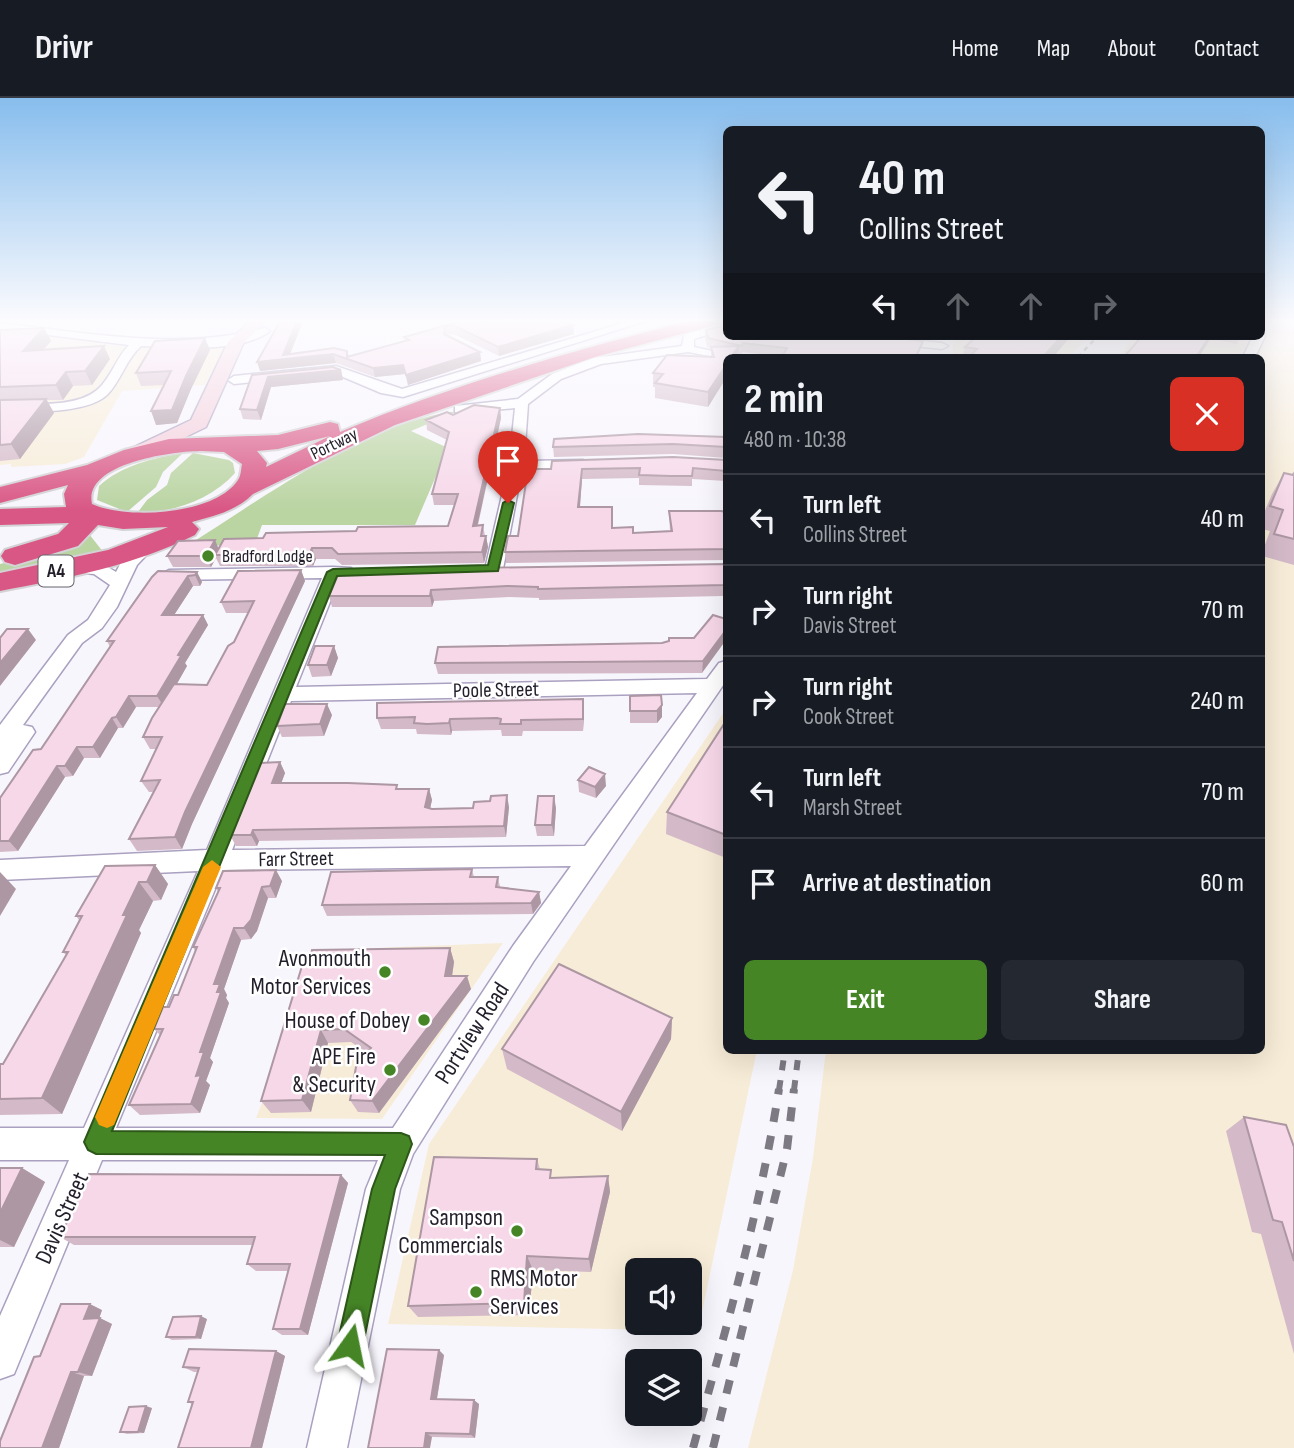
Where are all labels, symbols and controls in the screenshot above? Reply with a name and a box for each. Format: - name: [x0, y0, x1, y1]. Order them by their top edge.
- text: Drivr: [35, 28, 93, 68]
- text: Home: [951, 34, 999, 63]
- text: Map: [1037, 34, 1070, 63]
- text: About: [1108, 34, 1156, 63]
- text: Contact: [1194, 34, 1259, 63]
- text: 40 m: [859, 150, 945, 209]
- icon: left: [744, 154, 835, 245]
- text: Collins Street: [859, 210, 1004, 249]
- icon: left: [866, 287, 904, 325]
- icon: ahead: [939, 287, 977, 325]
- icon: ahead: [1012, 287, 1050, 325]
- icon: right: [1085, 287, 1123, 325]
- text: 2 min: [744, 374, 824, 425]
- button: close: [1170, 377, 1244, 451]
- street label: Portway: [307, 424, 361, 464]
- text: 480 m · 10:38: [744, 426, 846, 454]
- pin: [478, 431, 538, 503]
- icon: arrive: [489, 442, 527, 480]
- text: Turn left: [803, 490, 881, 521]
- icon: left: [744, 501, 782, 539]
- text: 40 m: [1201, 504, 1244, 535]
- text: Collins Street: [803, 521, 907, 549]
- place label: Bradford Lodge: [222, 546, 313, 567]
- marker: Bradford Lodge: [200, 548, 216, 564]
- road number: A4: [38, 556, 74, 586]
- text: Turn right: [803, 581, 892, 612]
- icon: right: [744, 592, 782, 630]
- text: 70 m: [1201, 595, 1244, 626]
- text: Davis Street: [803, 612, 896, 640]
- text: Turn right: [803, 672, 892, 703]
- street label: Poole Street: [453, 677, 539, 703]
- icon: right: [744, 683, 782, 721]
- text: 240 m: [1190, 686, 1244, 717]
- text: Cook Street: [803, 703, 894, 731]
- text: Turn left: [803, 763, 881, 794]
- icon: left: [744, 774, 782, 812]
- text: 70 m: [1201, 777, 1244, 808]
- text: Marsh Street: [803, 794, 902, 822]
- street label: Farr Street: [258, 846, 334, 872]
- icon: arrive: [744, 865, 782, 903]
- text: Arrive at destination: [803, 868, 991, 899]
- text: 60 m: [1200, 868, 1244, 899]
- place label: Avonmouth Motor Services: [250, 944, 371, 1001]
- button: Exit: [744, 960, 987, 1040]
- button: Share: [1001, 960, 1244, 1040]
- marker: Avonmouth Motor Services: [377, 964, 393, 980]
- street label: Portview Road: [428, 977, 516, 1089]
- place label: House of Dobey: [285, 1006, 410, 1035]
- marker: House of Dobey: [416, 1012, 432, 1028]
- place label: APE Fire & Security: [293, 1042, 376, 1099]
- marker: APE Fire & Security: [382, 1062, 398, 1078]
- street label: Davis Street: [29, 1168, 95, 1268]
- place label: Sampson Commercials: [398, 1203, 503, 1260]
- marker: Sampson Commercials: [509, 1223, 525, 1239]
- map controls: [625, 1258, 702, 1426]
- button: sound: [625, 1258, 702, 1335]
- place label: RMS Motor Services: [490, 1264, 578, 1321]
- marker: RMS Motor Services: [468, 1284, 484, 1300]
- position arrow: [313, 1308, 387, 1382]
- button: layers: [625, 1349, 702, 1426]

